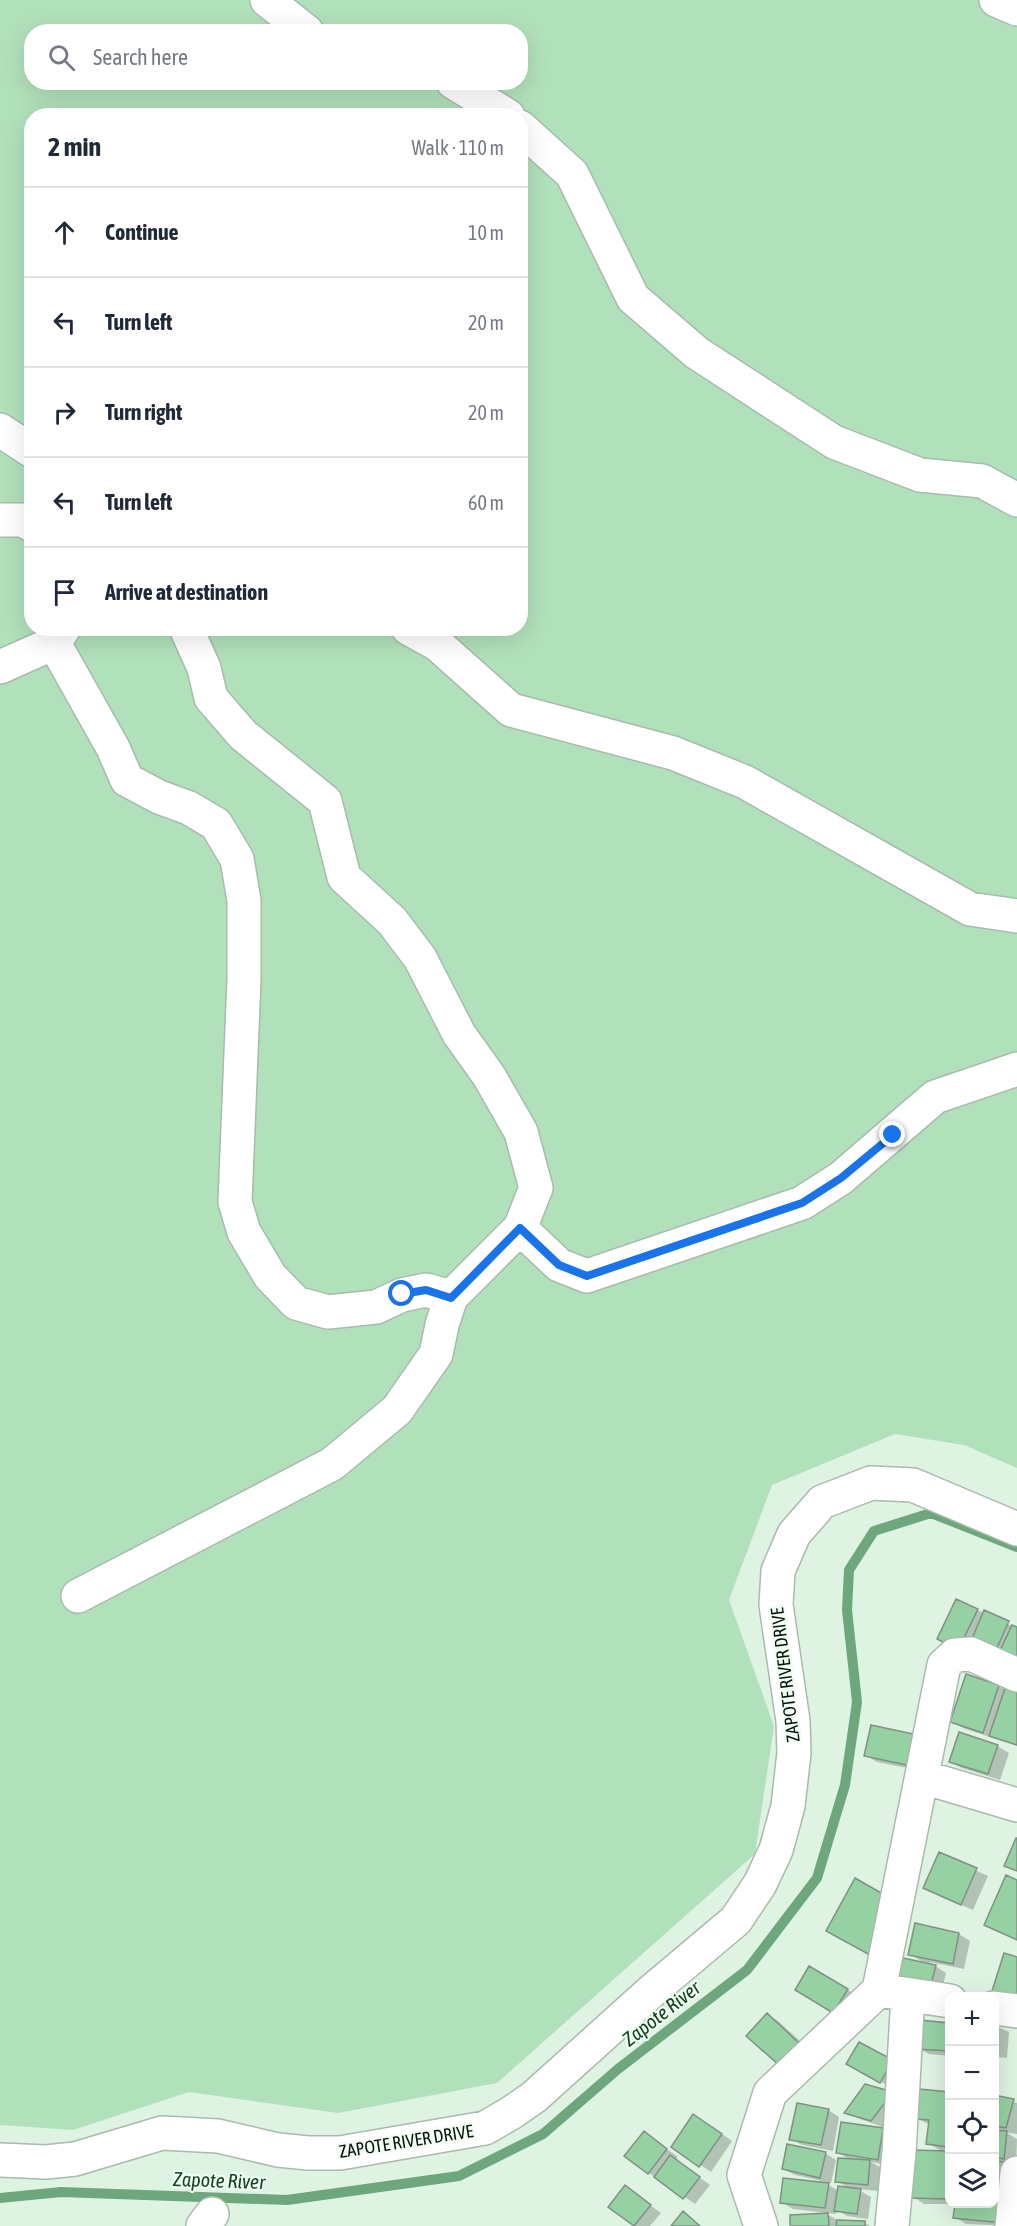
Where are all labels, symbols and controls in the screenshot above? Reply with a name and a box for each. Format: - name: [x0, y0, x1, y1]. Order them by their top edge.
- search box: [24, 24, 528, 90]
- icon: search: [45, 41, 78, 74]
- text: Search here: [93, 44, 188, 70]
- text: 2 min: [48, 132, 101, 162]
- text: Walk · 110 m: [412, 136, 504, 159]
- icon: ahead: [48, 216, 81, 249]
- text: Continue: [105, 219, 179, 245]
- text: 10 m: [468, 221, 504, 244]
- icon: left: [48, 306, 81, 339]
- text: Turn left: [105, 309, 172, 335]
- text: 20 m: [468, 311, 504, 334]
- icon: right: [48, 396, 81, 429]
- text: Turn right: [105, 399, 182, 425]
- text: 20 m: [468, 401, 504, 424]
- icon: left: [48, 486, 81, 519]
- text: Turn left: [105, 489, 172, 515]
- text: 60 m: [468, 491, 504, 514]
- icon: arrive: [48, 576, 81, 609]
- text: Arrive at destination: [105, 579, 268, 605]
- route end: [879, 1121, 905, 1147]
- route start: [388, 1280, 414, 1306]
- street label: ZAPOTE RIVER DRIVE: [766, 1606, 804, 1744]
- water label: Zapote River: [618, 1975, 705, 2050]
- map controls: [945, 1992, 999, 2208]
- button: +: [945, 1992, 999, 2046]
- button: −: [945, 2046, 999, 2100]
- button: locate: [945, 2100, 999, 2154]
- street label: ZAPOTE RIVER DRIVE: [337, 2120, 475, 2162]
- button: layers: [945, 2154, 999, 2208]
- water label: Zapote River: [173, 2167, 267, 2193]

